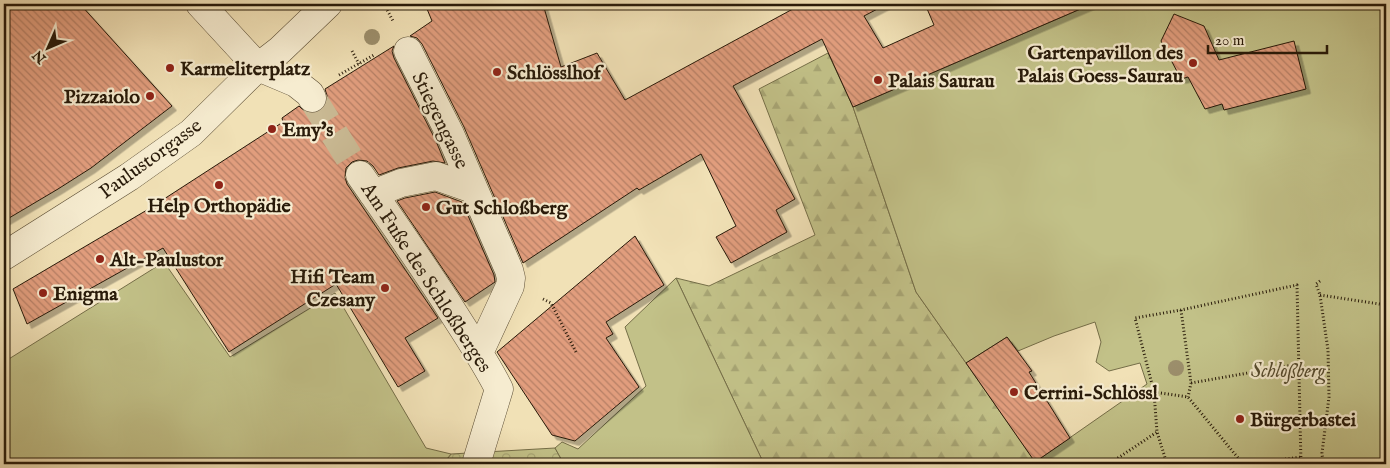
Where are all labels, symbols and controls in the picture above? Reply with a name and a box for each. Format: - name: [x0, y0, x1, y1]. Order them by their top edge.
- north arrow: [22, 22, 72, 72]
- scale bar: [1208, 22, 1326, 54]
- text: 20 m: [1215, 31, 1245, 50]
- place label: Gartenpavillon des Palais Goess-Saurau: [1017, 41, 1184, 89]
- text: N: [29, 46, 51, 68]
- place label: Karmeliterplatz: [180, 57, 311, 82]
- marker: Gartenpavillon des Palais Goess-Saurau: [1187, 57, 1199, 69]
- place label: Schlösslhof: [507, 61, 604, 86]
- marker: Karmeliterplatz: [164, 62, 176, 74]
- marker: Schlösslhof: [491, 66, 503, 78]
- street label: Stiegengasse: [405, 68, 474, 173]
- place label: Palais Saurau: [888, 69, 995, 94]
- marker: Palais Saurau: [872, 74, 884, 86]
- place label: Pizzaiolo: [64, 85, 140, 110]
- marker: Pizzaiolo: [144, 90, 156, 102]
- street label: Paulustorgasse: [95, 114, 207, 205]
- place label: Emy's: [282, 118, 333, 143]
- marker: Emy's: [266, 123, 278, 135]
- street label: Am Fuße des Schloßberges: [354, 177, 497, 378]
- marker: Help Orthopädie: [213, 179, 225, 191]
- place label: Help Orthopädie: [147, 194, 292, 219]
- place label: Gut Schloßberg: [436, 196, 569, 221]
- marker: Gut Schloßberg: [420, 201, 432, 213]
- place label: Alt-Paulustor: [109, 248, 224, 273]
- marker: Alt-Paulustor: [94, 253, 106, 265]
- place label: Hifi Team Czesany: [290, 265, 376, 313]
- place label: Enigma: [53, 282, 118, 307]
- marker: Hifi Team Czesany: [379, 282, 391, 294]
- marker: Enigma: [37, 287, 49, 299]
- park label: Schloßberg: [1251, 359, 1327, 385]
- place label: Cerrini-Schlössl: [1024, 381, 1158, 406]
- marker: Cerrini-Schlössl: [1008, 386, 1020, 398]
- place label: Bürgerbastei: [1250, 408, 1357, 433]
- marker: Bürgerbastei: [1234, 413, 1246, 425]

